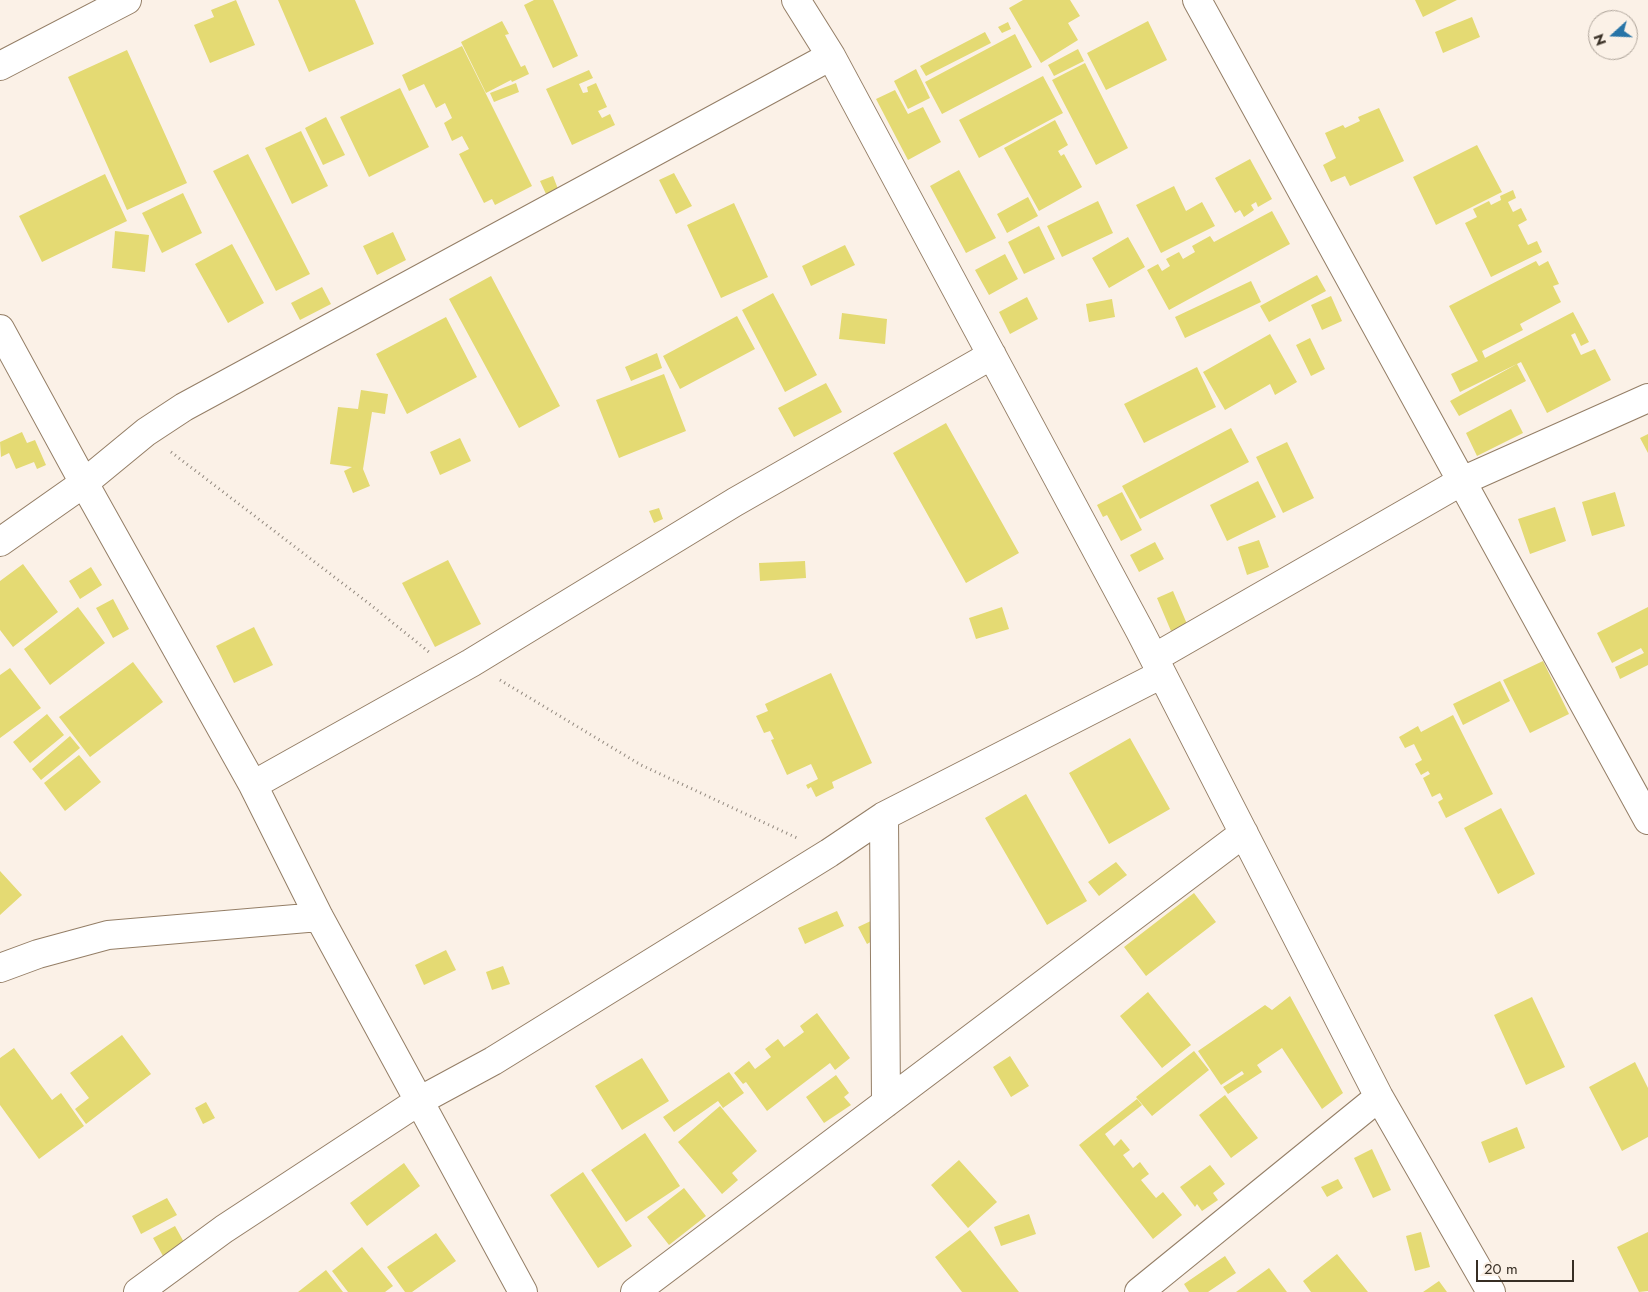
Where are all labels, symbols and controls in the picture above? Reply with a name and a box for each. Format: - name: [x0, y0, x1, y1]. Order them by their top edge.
- north arrow: [1588, 10, 1638, 60]
- text: N: [1589, 31, 1611, 48]
- scale bar: [1478, 1250, 1576, 1282]
- text: 20 m: [1484, 1258, 1518, 1280]

